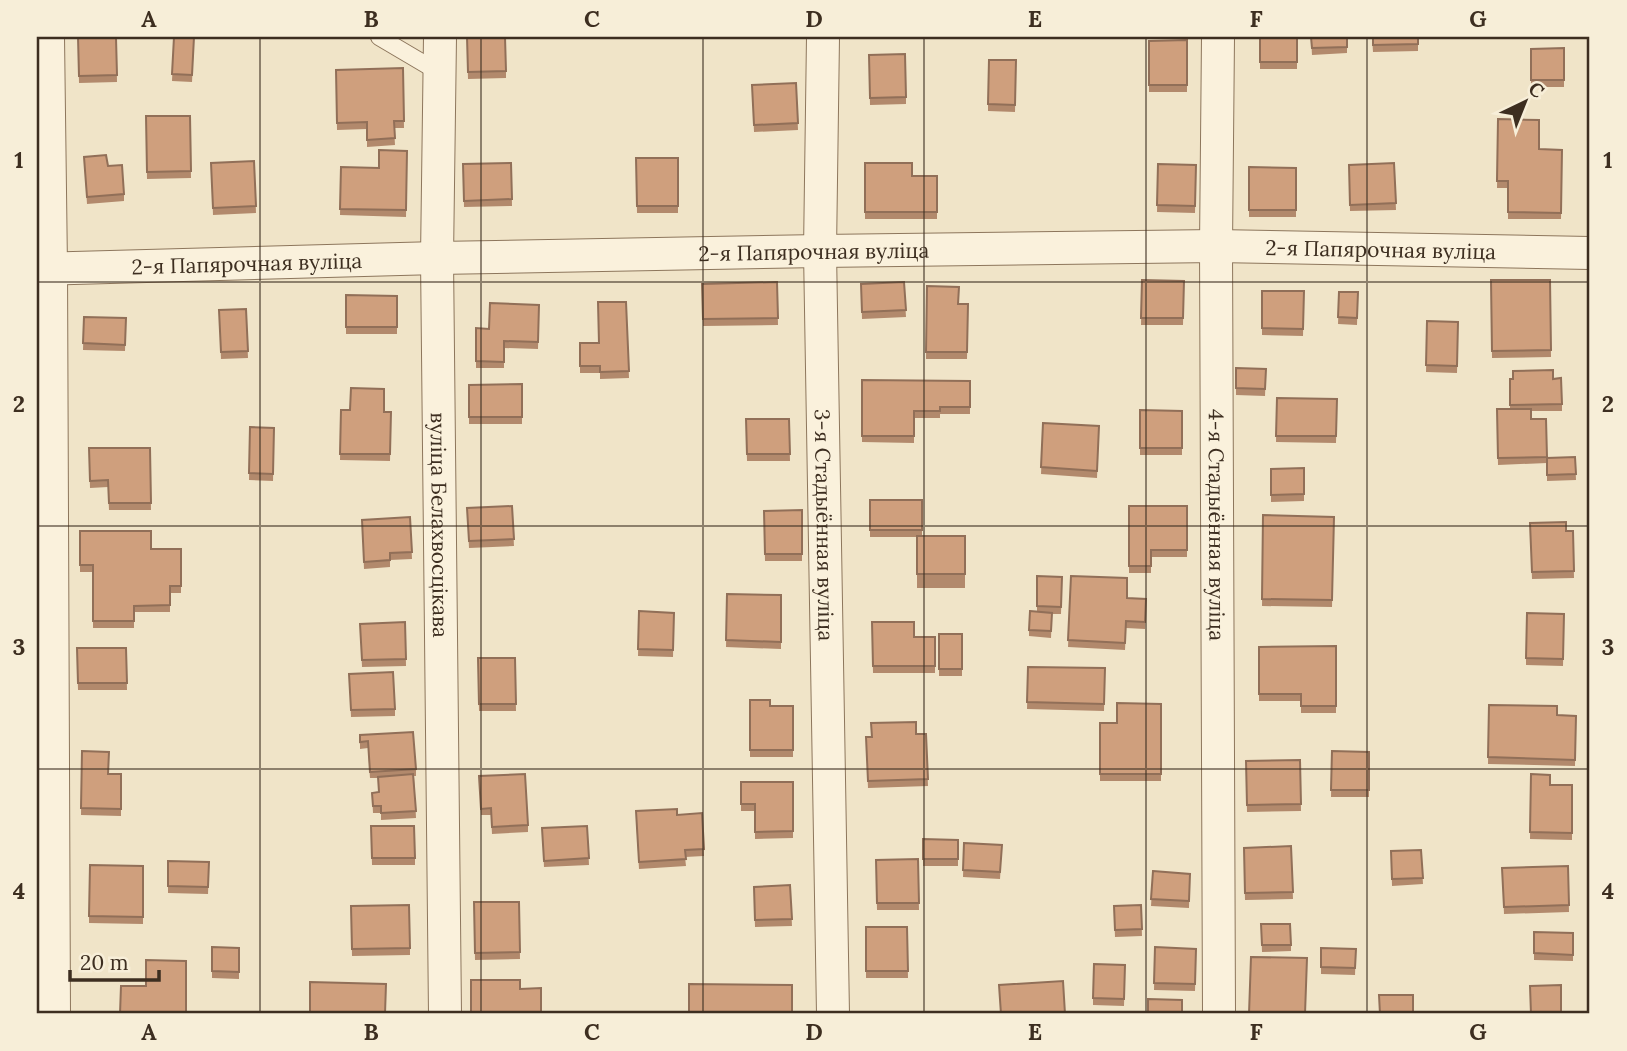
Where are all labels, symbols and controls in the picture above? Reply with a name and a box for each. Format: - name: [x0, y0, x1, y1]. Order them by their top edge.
- text: A: [141, 4, 157, 33]
- text: B: [363, 4, 379, 33]
- text: C: [584, 4, 600, 33]
- text: D: [805, 4, 823, 33]
- text: E: [1028, 4, 1042, 33]
- text: F: [1249, 4, 1263, 33]
- text: G: [1469, 4, 1487, 33]
- north arrow: [1490, 66, 1560, 136]
- text: С: [1524, 76, 1550, 103]
- text: 1: [14, 145, 24, 174]
- text: 1: [1603, 145, 1613, 174]
- street label: 2-я Папярочная вуліца: [1265, 233, 1496, 265]
- street label: 2-я Папярочная вуліца: [698, 236, 929, 267]
- street label: 2-я Папярочная вуліца: [131, 247, 363, 280]
- text: 2: [13, 389, 25, 418]
- text: 2: [1602, 389, 1614, 418]
- street label: 3-я Стадыённая вуліца: [809, 409, 840, 641]
- street label: 4-я Стадыённая вуліца: [1203, 409, 1231, 641]
- street label: вуліца Белахвосцікава: [425, 412, 455, 638]
- text: 3: [13, 632, 25, 661]
- text: 3: [1602, 632, 1614, 661]
- text: 4: [13, 876, 25, 905]
- text: 4: [1602, 876, 1614, 905]
- scale bar: [70, 939, 159, 983]
- text: 20 m: [80, 949, 129, 976]
- text: A: [141, 1017, 157, 1046]
- text: B: [363, 1017, 379, 1046]
- text: C: [584, 1017, 600, 1046]
- text: D: [805, 1017, 823, 1046]
- text: E: [1028, 1017, 1042, 1046]
- text: F: [1249, 1017, 1263, 1046]
- text: G: [1469, 1017, 1487, 1046]

